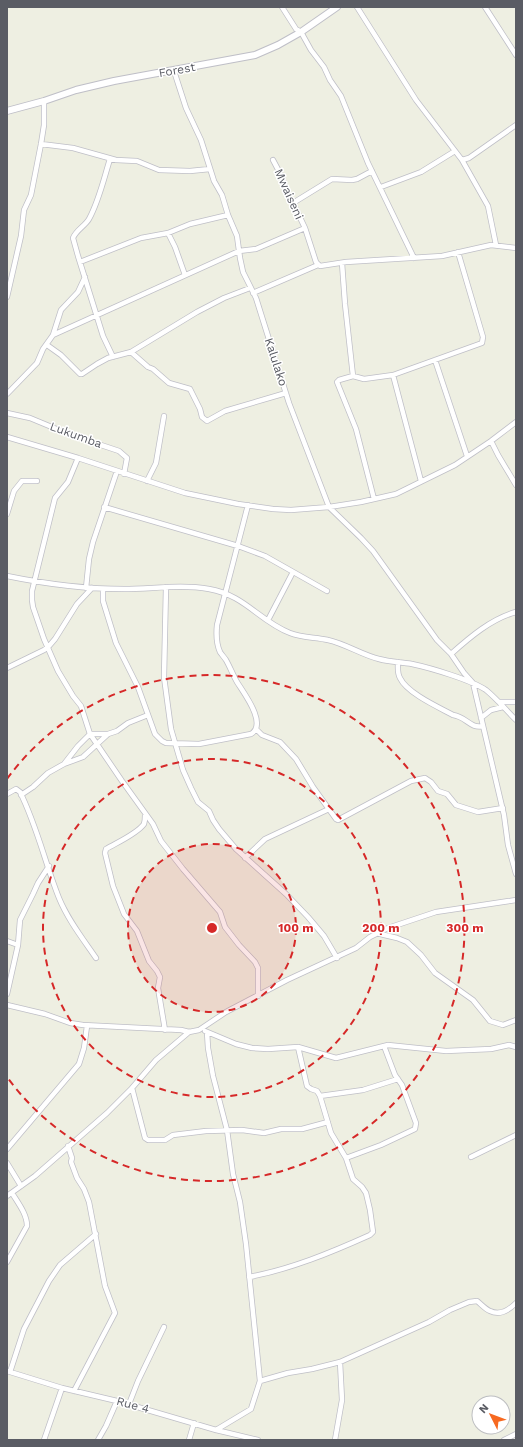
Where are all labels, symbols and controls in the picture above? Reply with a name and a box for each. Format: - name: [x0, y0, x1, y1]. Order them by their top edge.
- street label: Forest: [158, 60, 196, 80]
- street label: Mwaiseni: [272, 166, 306, 222]
- street label: Kalulako: [262, 336, 290, 388]
- street label: Lukumba: [48, 419, 104, 451]
- centre of rings: [205, 921, 219, 935]
- text: 100 m: [278, 921, 314, 935]
- text: 200 m: [362, 921, 400, 935]
- text: 300 m: [446, 921, 484, 935]
- street label: Rue 4: [115, 1394, 151, 1416]
- north arrow: [471, 1395, 511, 1435]
- text: N: [476, 1401, 491, 1416]

